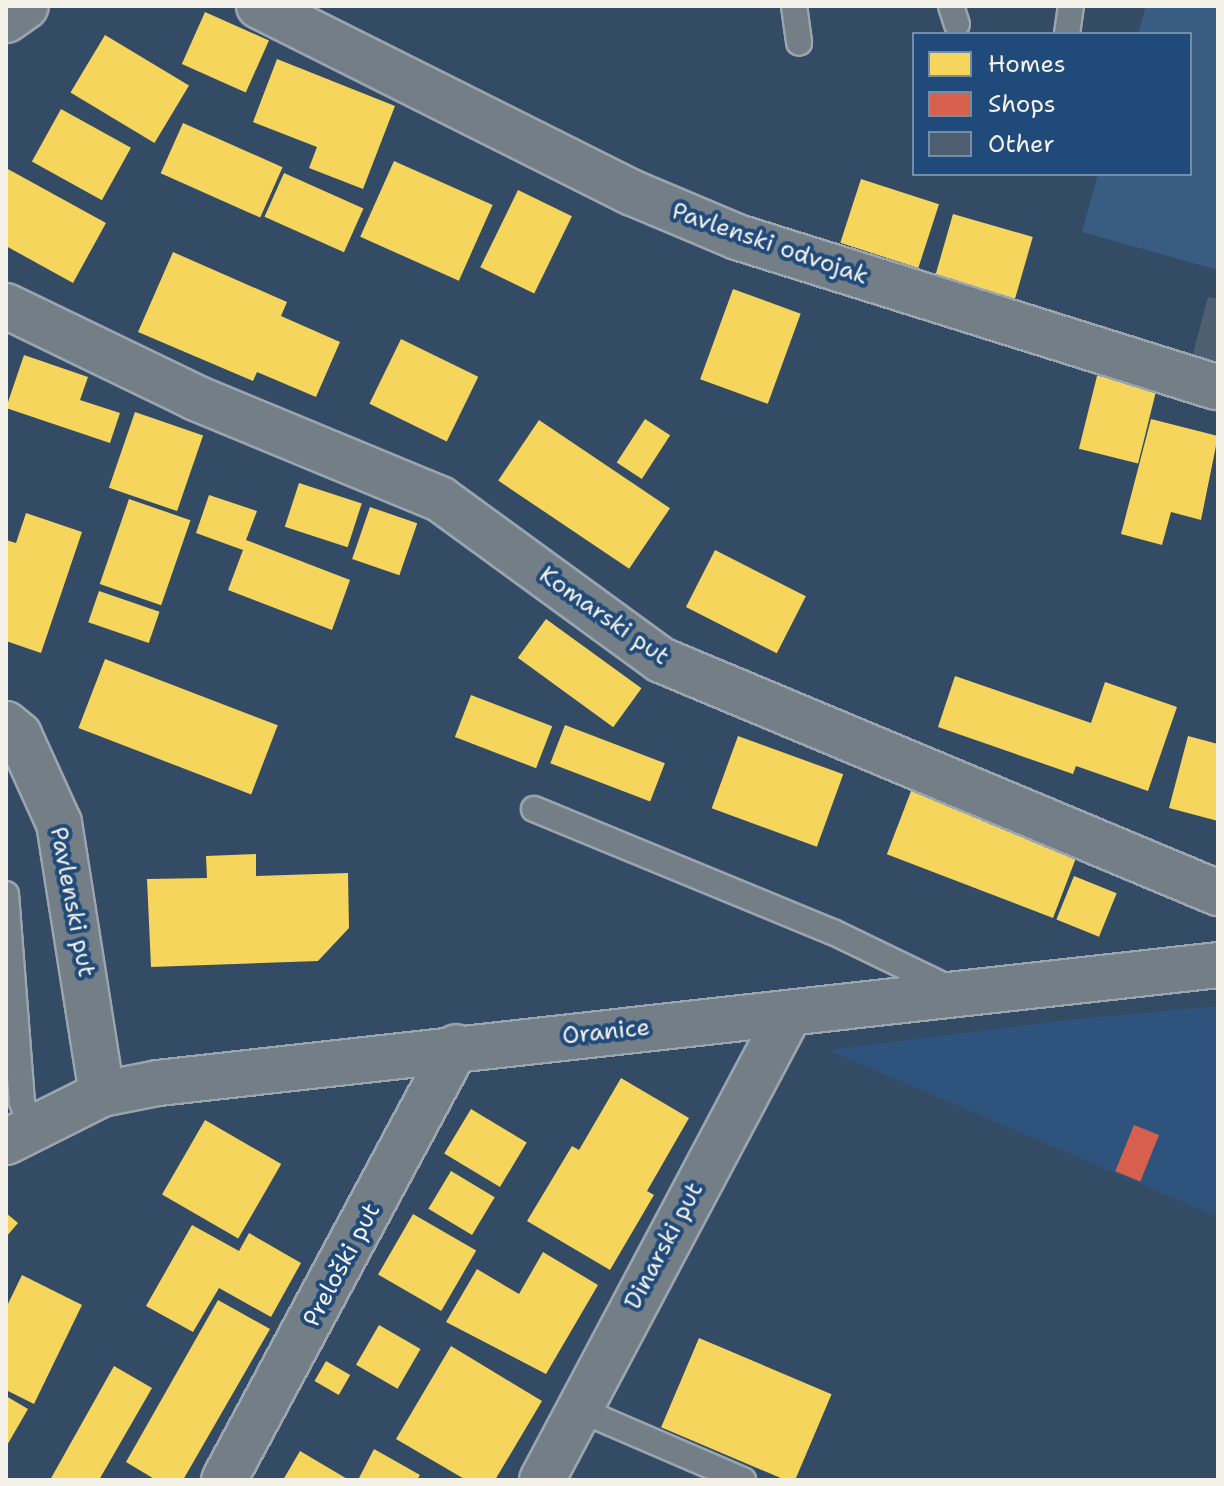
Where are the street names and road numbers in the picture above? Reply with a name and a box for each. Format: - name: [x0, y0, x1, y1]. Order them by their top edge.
- street label: Pavlenski odvojak: [668, 197, 872, 291]
- street label: Komarski put: [534, 561, 674, 671]
- street label: Pavlenski put: [43, 825, 101, 979]
- street label: Oranice: [561, 1013, 651, 1051]
- street label: Dinarski put: [619, 1178, 709, 1314]
- street label: Preloški put: [297, 1198, 387, 1332]

